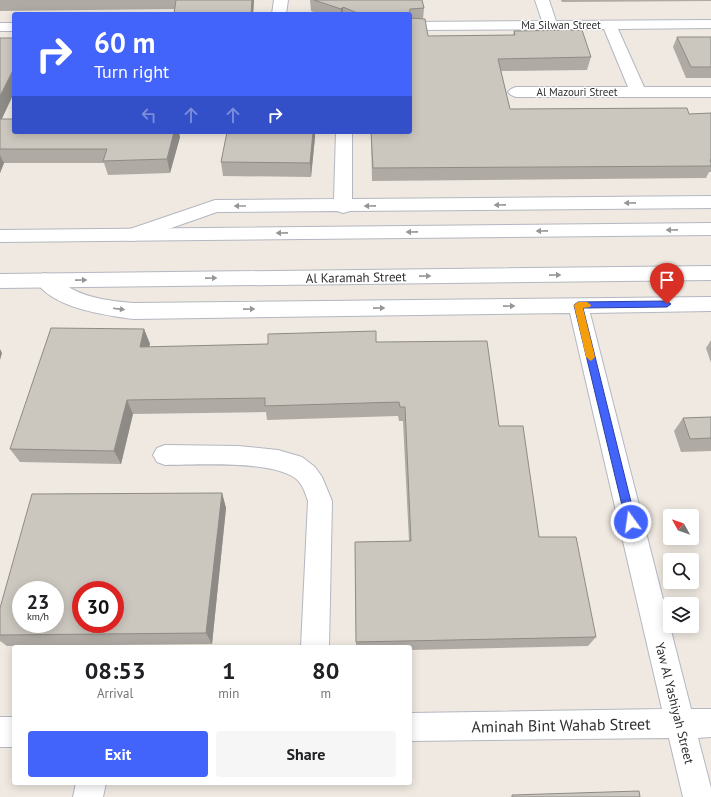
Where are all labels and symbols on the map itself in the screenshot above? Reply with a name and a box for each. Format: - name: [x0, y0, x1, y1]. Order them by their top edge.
- street label: Ma Silwan Street: [521, 18, 601, 32]
- street label: Al Mazouri Street: [536, 85, 618, 99]
- one-way arrow: [623, 200, 636, 206]
- one-way arrow: [493, 202, 506, 208]
- one-way arrow: [233, 203, 246, 209]
- one-way arrow: [363, 203, 376, 209]
- one-way arrow: [666, 226, 678, 233]
- one-way arrow: [535, 228, 548, 234]
- one-way arrow: [405, 229, 418, 235]
- one-way arrow: [275, 230, 288, 236]
- pin: [650, 263, 684, 304]
- street label: Al Karamah Street: [306, 268, 407, 287]
- one-way arrow: [549, 272, 562, 278]
- one-way arrow: [419, 273, 432, 279]
- one-way arrow: [205, 275, 217, 282]
- one-way arrow: [75, 277, 88, 283]
- one-way arrow: [503, 303, 516, 309]
- one-way arrow: [373, 305, 386, 311]
- one-way arrow: [113, 306, 125, 312]
- one-way arrow: [243, 306, 256, 312]
- position arrow: [610, 501, 652, 543]
- north arrow: [663, 509, 699, 545]
- speed limit sign: 30: [72, 581, 124, 633]
- street label: Yaw Al Yashiyah Street: [651, 641, 698, 766]
- street label: Aminah Bint Wahab Street: [471, 713, 651, 737]

